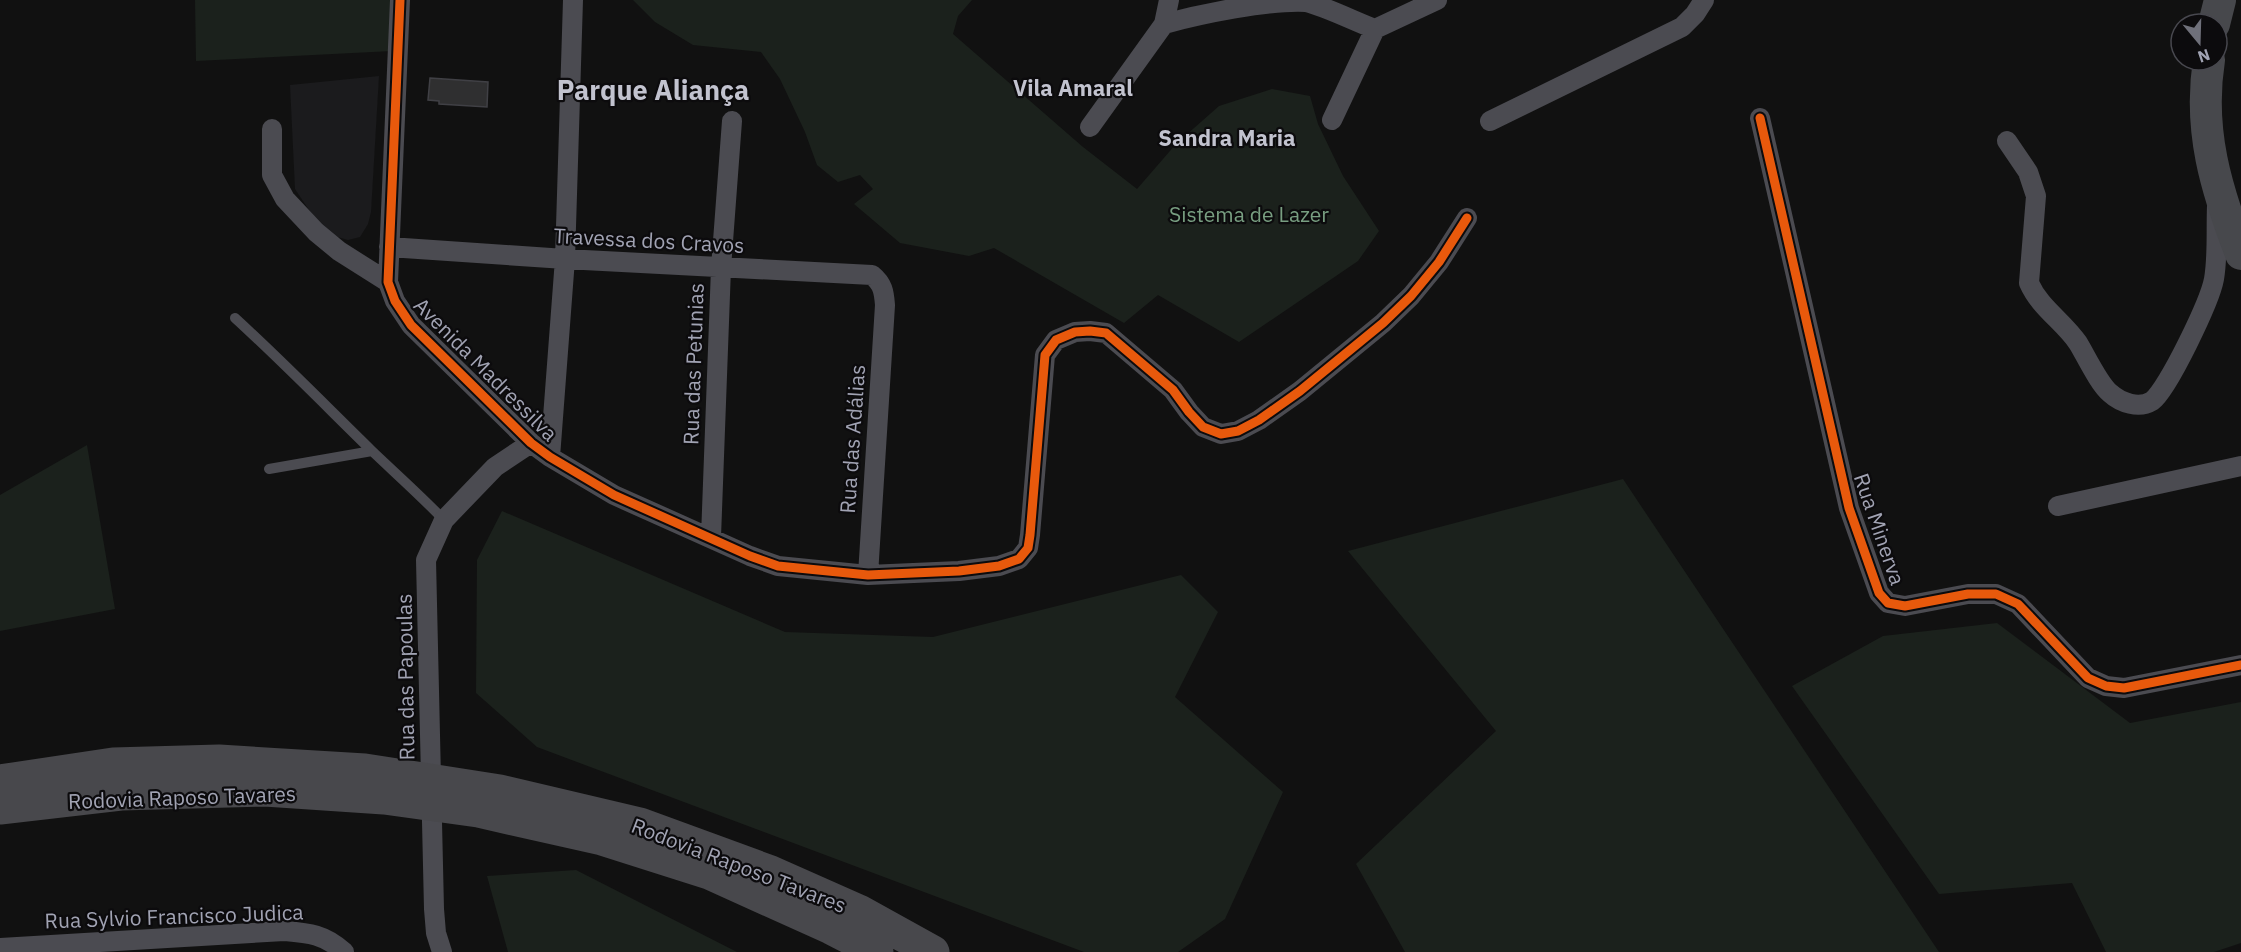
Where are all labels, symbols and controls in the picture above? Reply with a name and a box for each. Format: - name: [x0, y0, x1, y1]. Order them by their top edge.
- north arrow: [2169, 12, 2229, 72]
- text: N: [2195, 45, 2213, 68]
- district label: Parque Aliança: [557, 72, 749, 107]
- district label: Vila Amaral: [1013, 73, 1133, 102]
- district label: Sandra Maria: [1158, 123, 1296, 152]
- park label: Sistema de Lazer: [1169, 200, 1329, 228]
- street label: Travessa dos Cravos: [553, 221, 745, 259]
- street label: Rua das Petunias: [676, 283, 710, 445]
- street label: Avenida Madressilva: [408, 291, 564, 447]
- street label: Rua das Adálias: [833, 364, 871, 514]
- street label: Rua Minerva: [1848, 469, 1912, 589]
- street label: Rua das Papoulas: [390, 593, 420, 761]
- street label: Rodovia Raposo Tavares: [68, 779, 296, 815]
- street label: Rodovia Raposo Tavares: [628, 811, 850, 919]
- street label: Rua Sylvio Francisco Judica: [44, 897, 304, 935]

